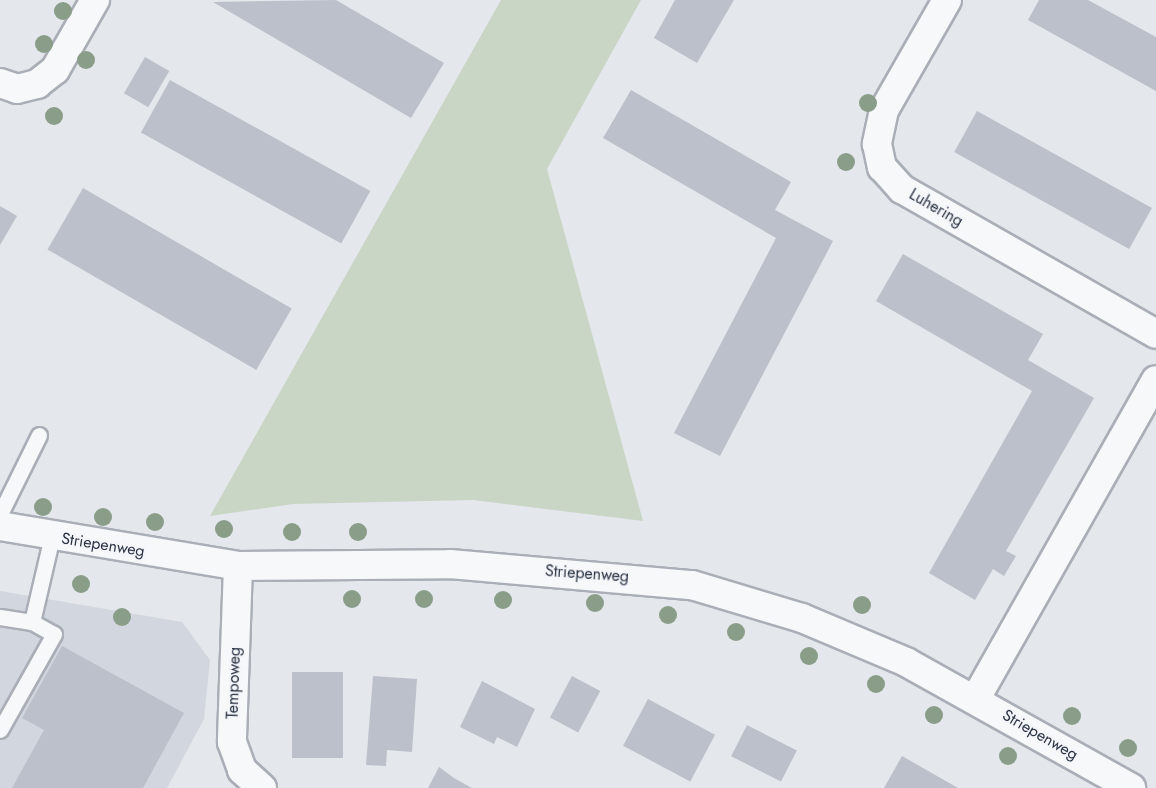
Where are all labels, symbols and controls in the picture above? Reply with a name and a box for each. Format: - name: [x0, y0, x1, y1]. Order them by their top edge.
- street label: Luhering: [906, 185, 966, 231]
- street label: Striepenweg: [60, 529, 146, 561]
- street label: Striepenweg: [544, 561, 630, 587]
- street label: Tempoweg: [223, 647, 245, 719]
- street label: Striepenweg: [999, 706, 1081, 764]

